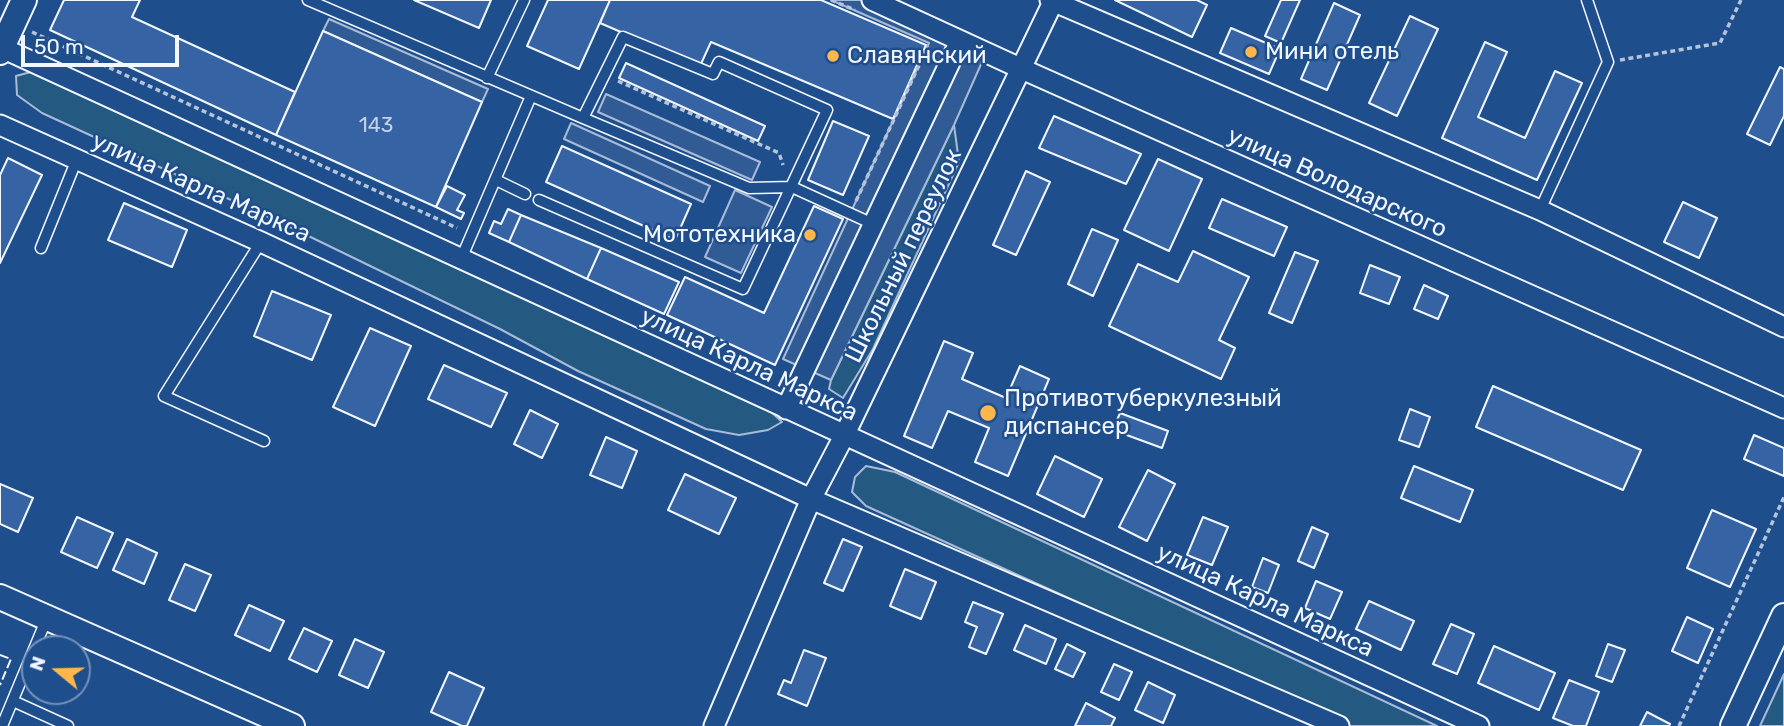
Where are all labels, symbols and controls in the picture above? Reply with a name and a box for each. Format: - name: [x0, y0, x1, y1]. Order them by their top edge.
- scale bar: [24, 21, 182, 65]
- text: 50 m: [34, 34, 84, 59]
- place label: Мини отель: [1265, 38, 1399, 66]
- place label: Славянский: [847, 42, 987, 70]
- marker: Мини отель: [1243, 44, 1259, 60]
- marker: Славянский: [825, 48, 841, 64]
- house number: 143: [359, 113, 393, 139]
- street label: улица Володарского: [1223, 122, 1451, 244]
- street label: улица Карла Маркса: [87, 127, 315, 249]
- street label: Школьный переулок: [840, 144, 968, 368]
- place label: Мототехника: [643, 221, 796, 249]
- marker: Мототехника: [802, 227, 818, 243]
- street label: улица Карла Маркса: [636, 302, 862, 428]
- place label: Противотуберкулезный диспансер: [1004, 385, 1282, 441]
- marker: Противотуберкулезный диспансер: [978, 403, 998, 423]
- street label: улица Карла Маркса: [1152, 538, 1378, 664]
- north arrow: [21, 635, 91, 705]
- text: N: [24, 653, 51, 674]

